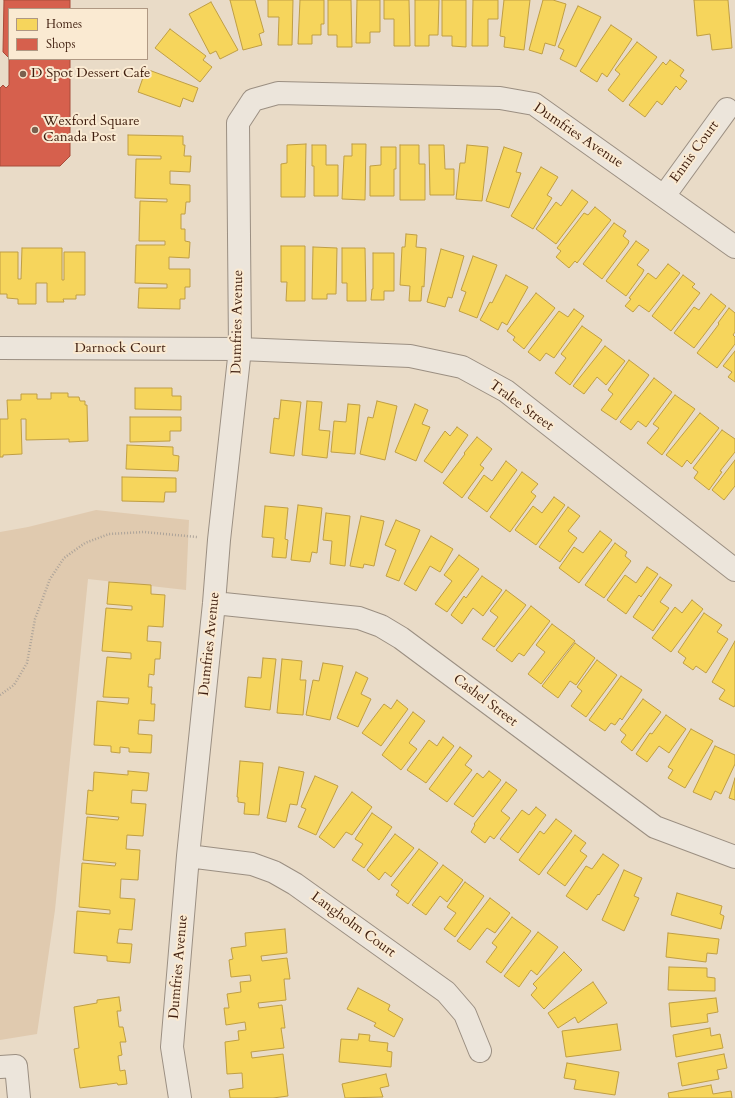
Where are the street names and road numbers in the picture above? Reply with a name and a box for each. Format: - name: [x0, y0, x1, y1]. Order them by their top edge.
- street label: Dumfries Avenue: [530, 100, 626, 172]
- street label: Ennis Court: [667, 118, 723, 186]
- street label: Dumfries Avenue: [229, 270, 247, 374]
- street label: Darnock Court: [74, 341, 166, 357]
- street label: Tralee Street: [486, 377, 556, 435]
- street label: Dumfries Avenue: [196, 591, 224, 697]
- street label: Cashel Street: [449, 671, 521, 731]
- street label: Langholm Court: [308, 889, 398, 961]
- street label: Dumfries Avenue: [166, 914, 192, 1020]

